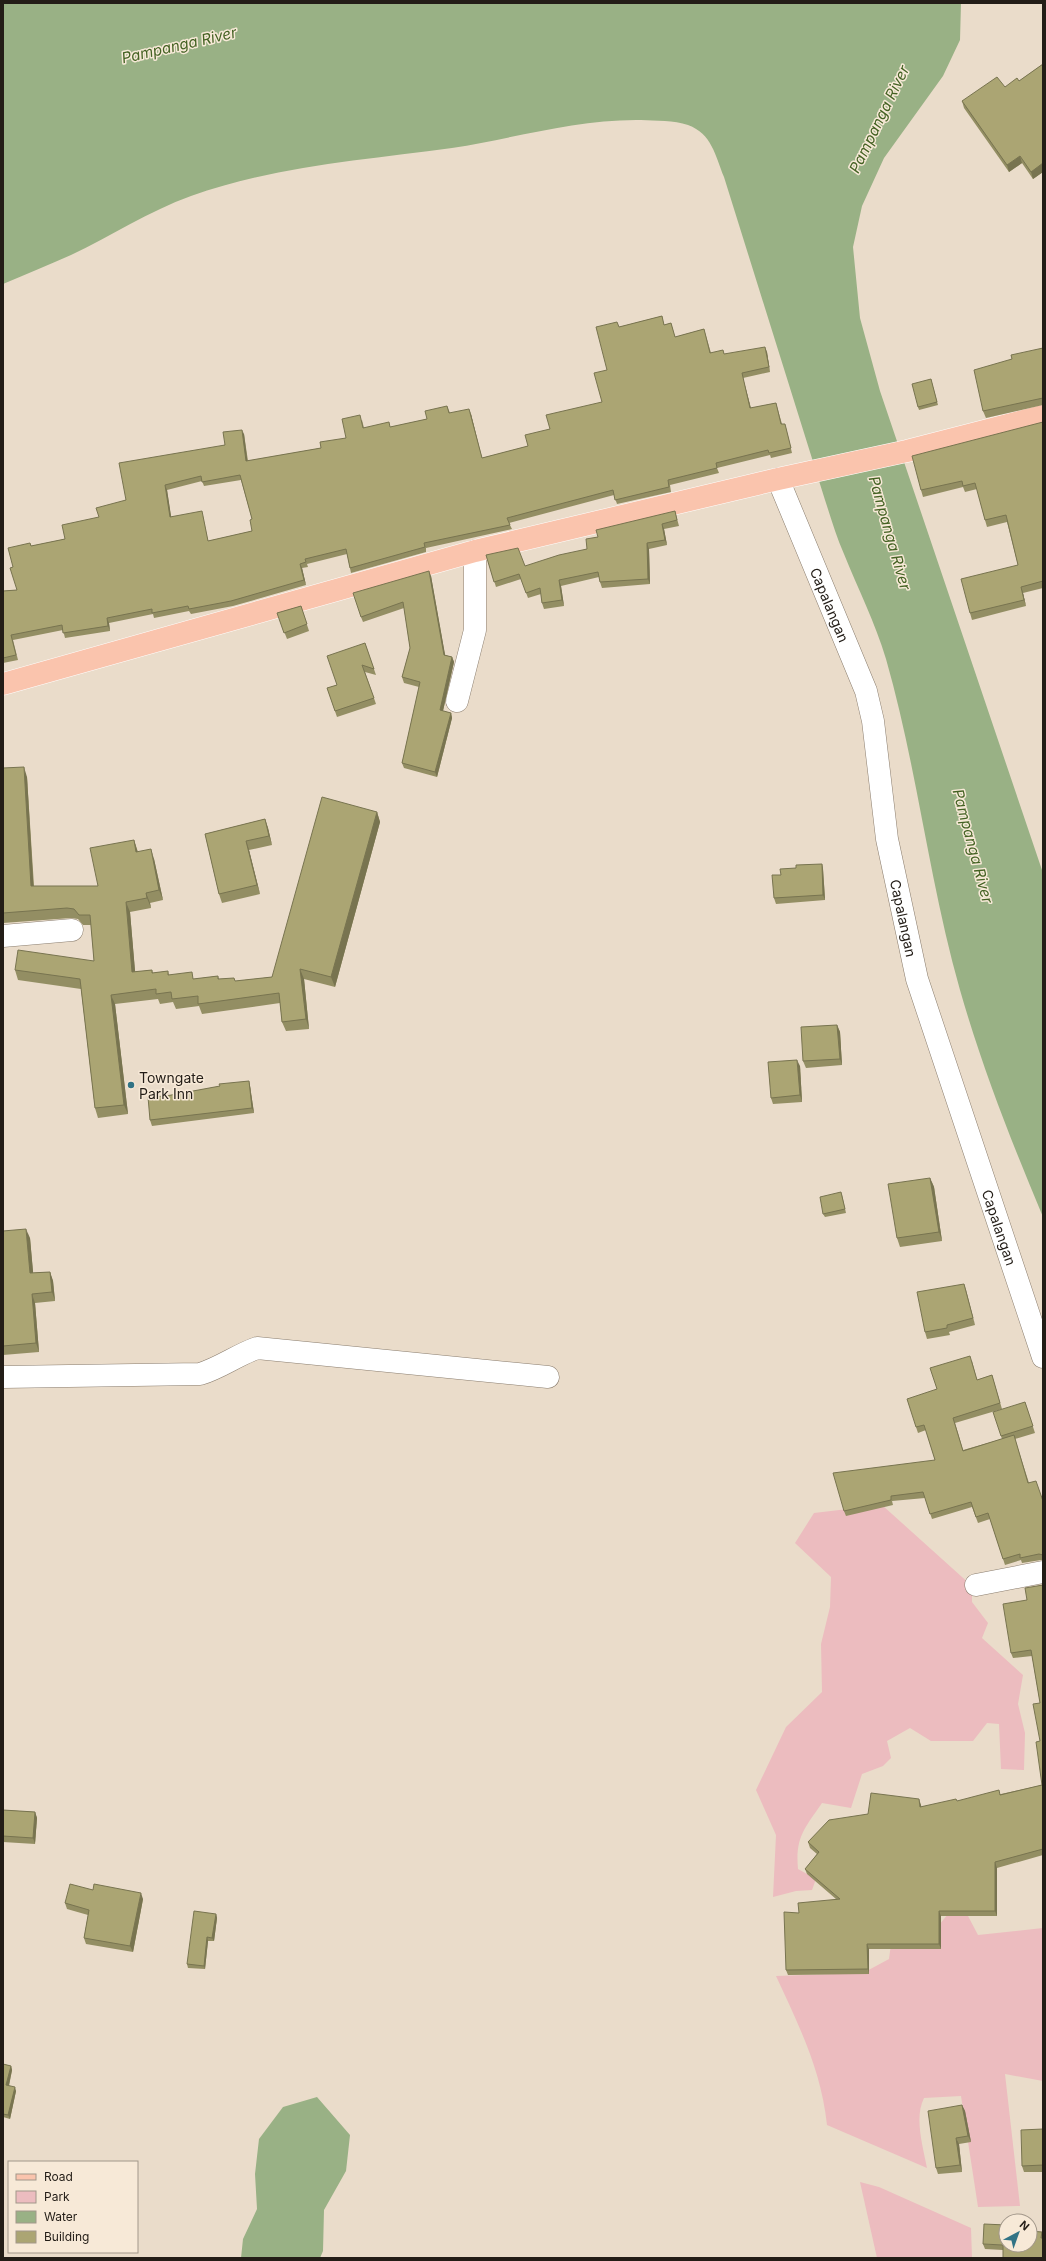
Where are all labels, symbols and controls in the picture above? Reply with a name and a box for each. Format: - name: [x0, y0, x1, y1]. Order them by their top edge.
- water label: Pampanga River: [120, 22, 239, 67]
- water label: Pampanga River: [845, 62, 913, 176]
- water label: Pampanga River: [865, 474, 915, 592]
- street label: Capalangan: [807, 565, 853, 644]
- water label: Pampanga River: [949, 787, 997, 906]
- street label: Capalangan: [887, 878, 921, 958]
- place label: Towngate Park Inn: [139, 1069, 204, 1102]
- marker: Towngate Park Inn: [126, 1080, 136, 1090]
- street label: Capalangan: [979, 1187, 1020, 1267]
- legend: [8, 2161, 138, 2253]
- text: Road: [44, 2169, 73, 2184]
- text: Park: [44, 2189, 70, 2204]
- text: Water: [44, 2209, 78, 2224]
- north arrow: [998, 2213, 1038, 2253]
- text: N: [1017, 2217, 1032, 2233]
- text: Building: [44, 2229, 89, 2244]

